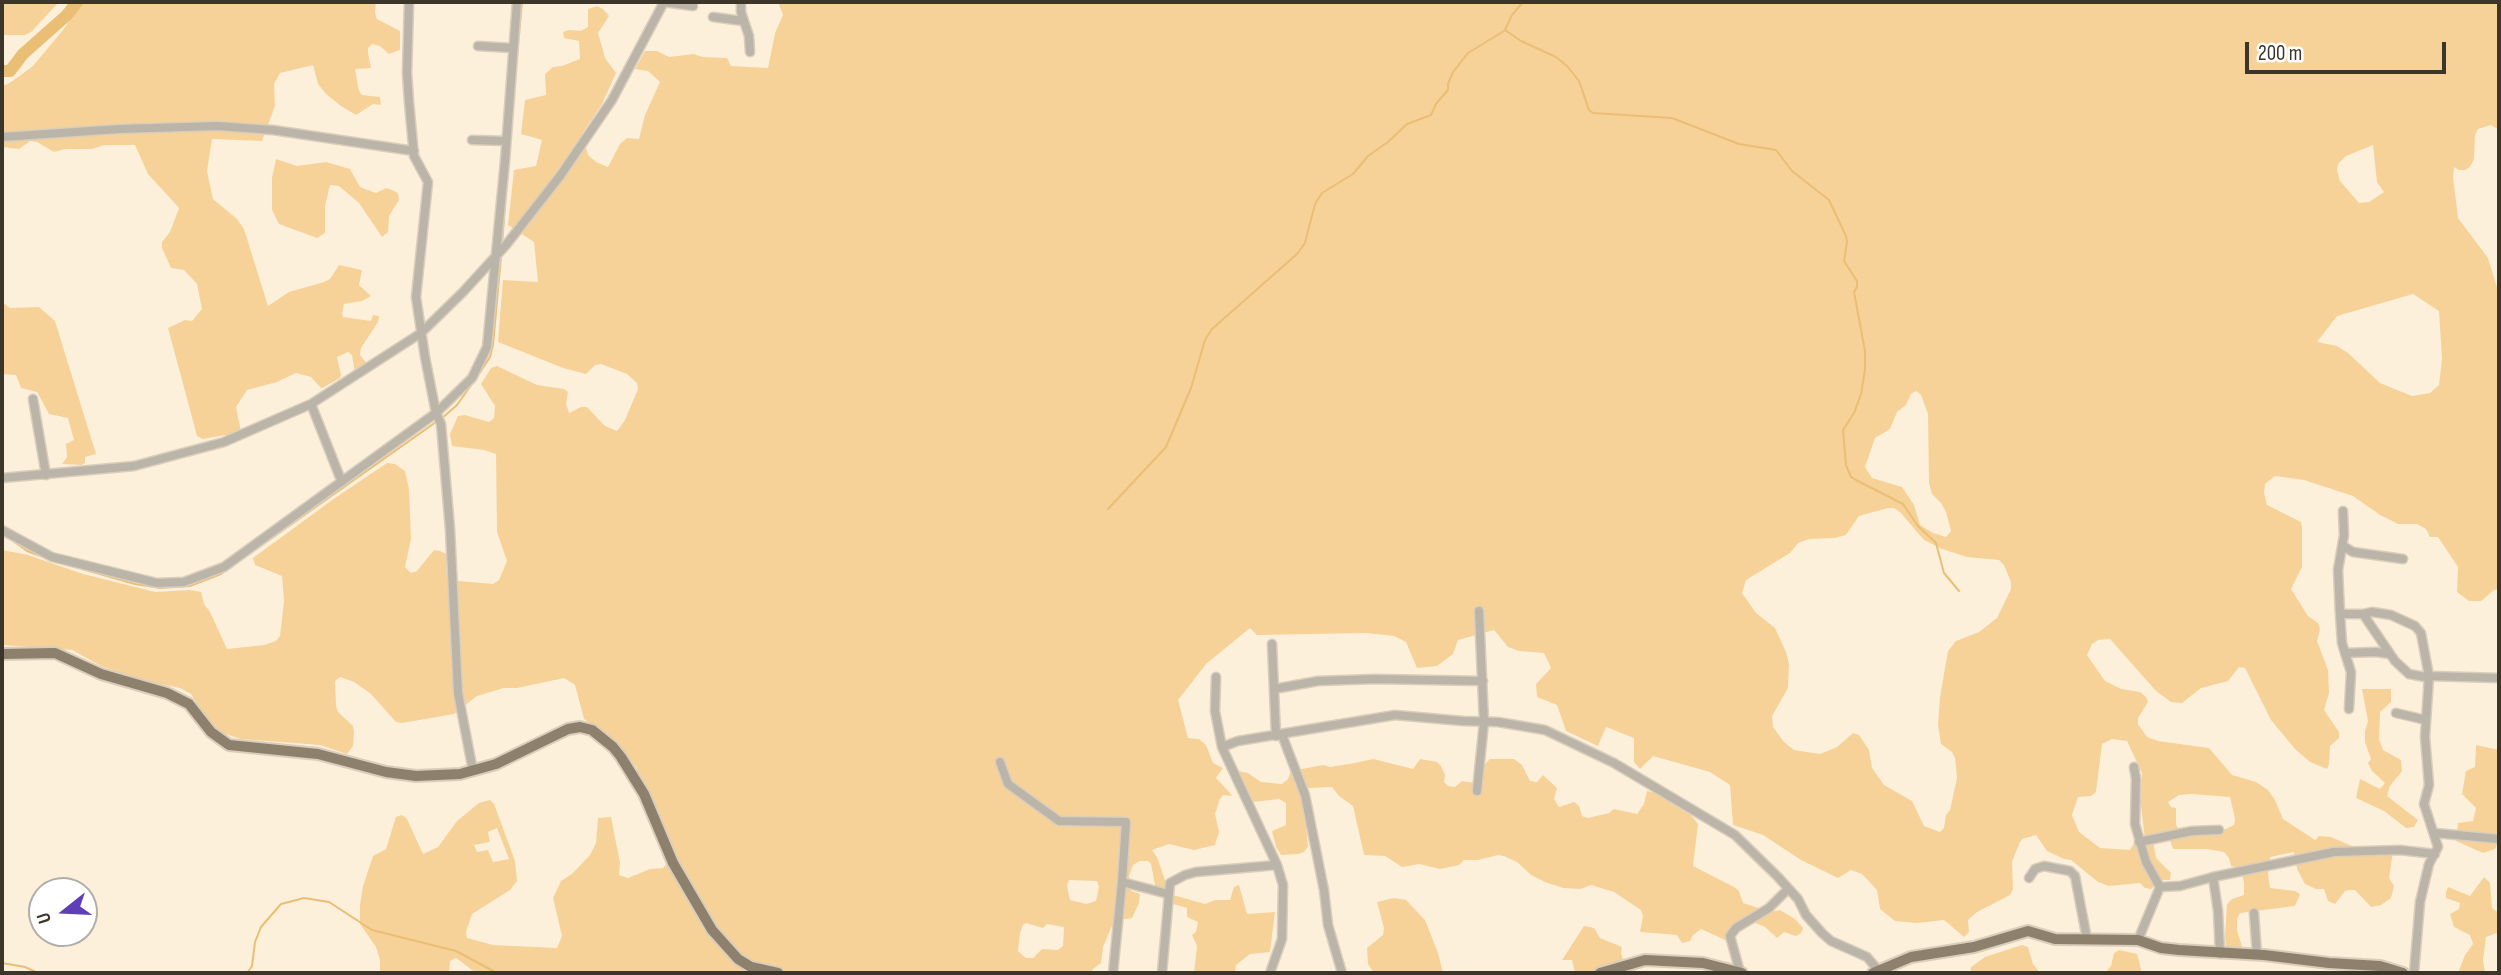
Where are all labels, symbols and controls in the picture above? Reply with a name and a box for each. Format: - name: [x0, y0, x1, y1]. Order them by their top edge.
- scale bar: [2249, 28, 2450, 72]
- text: 200 m: [2258, 41, 2302, 66]
- north arrow: [28, 877, 98, 947]
- text: U: [32, 910, 57, 926]

